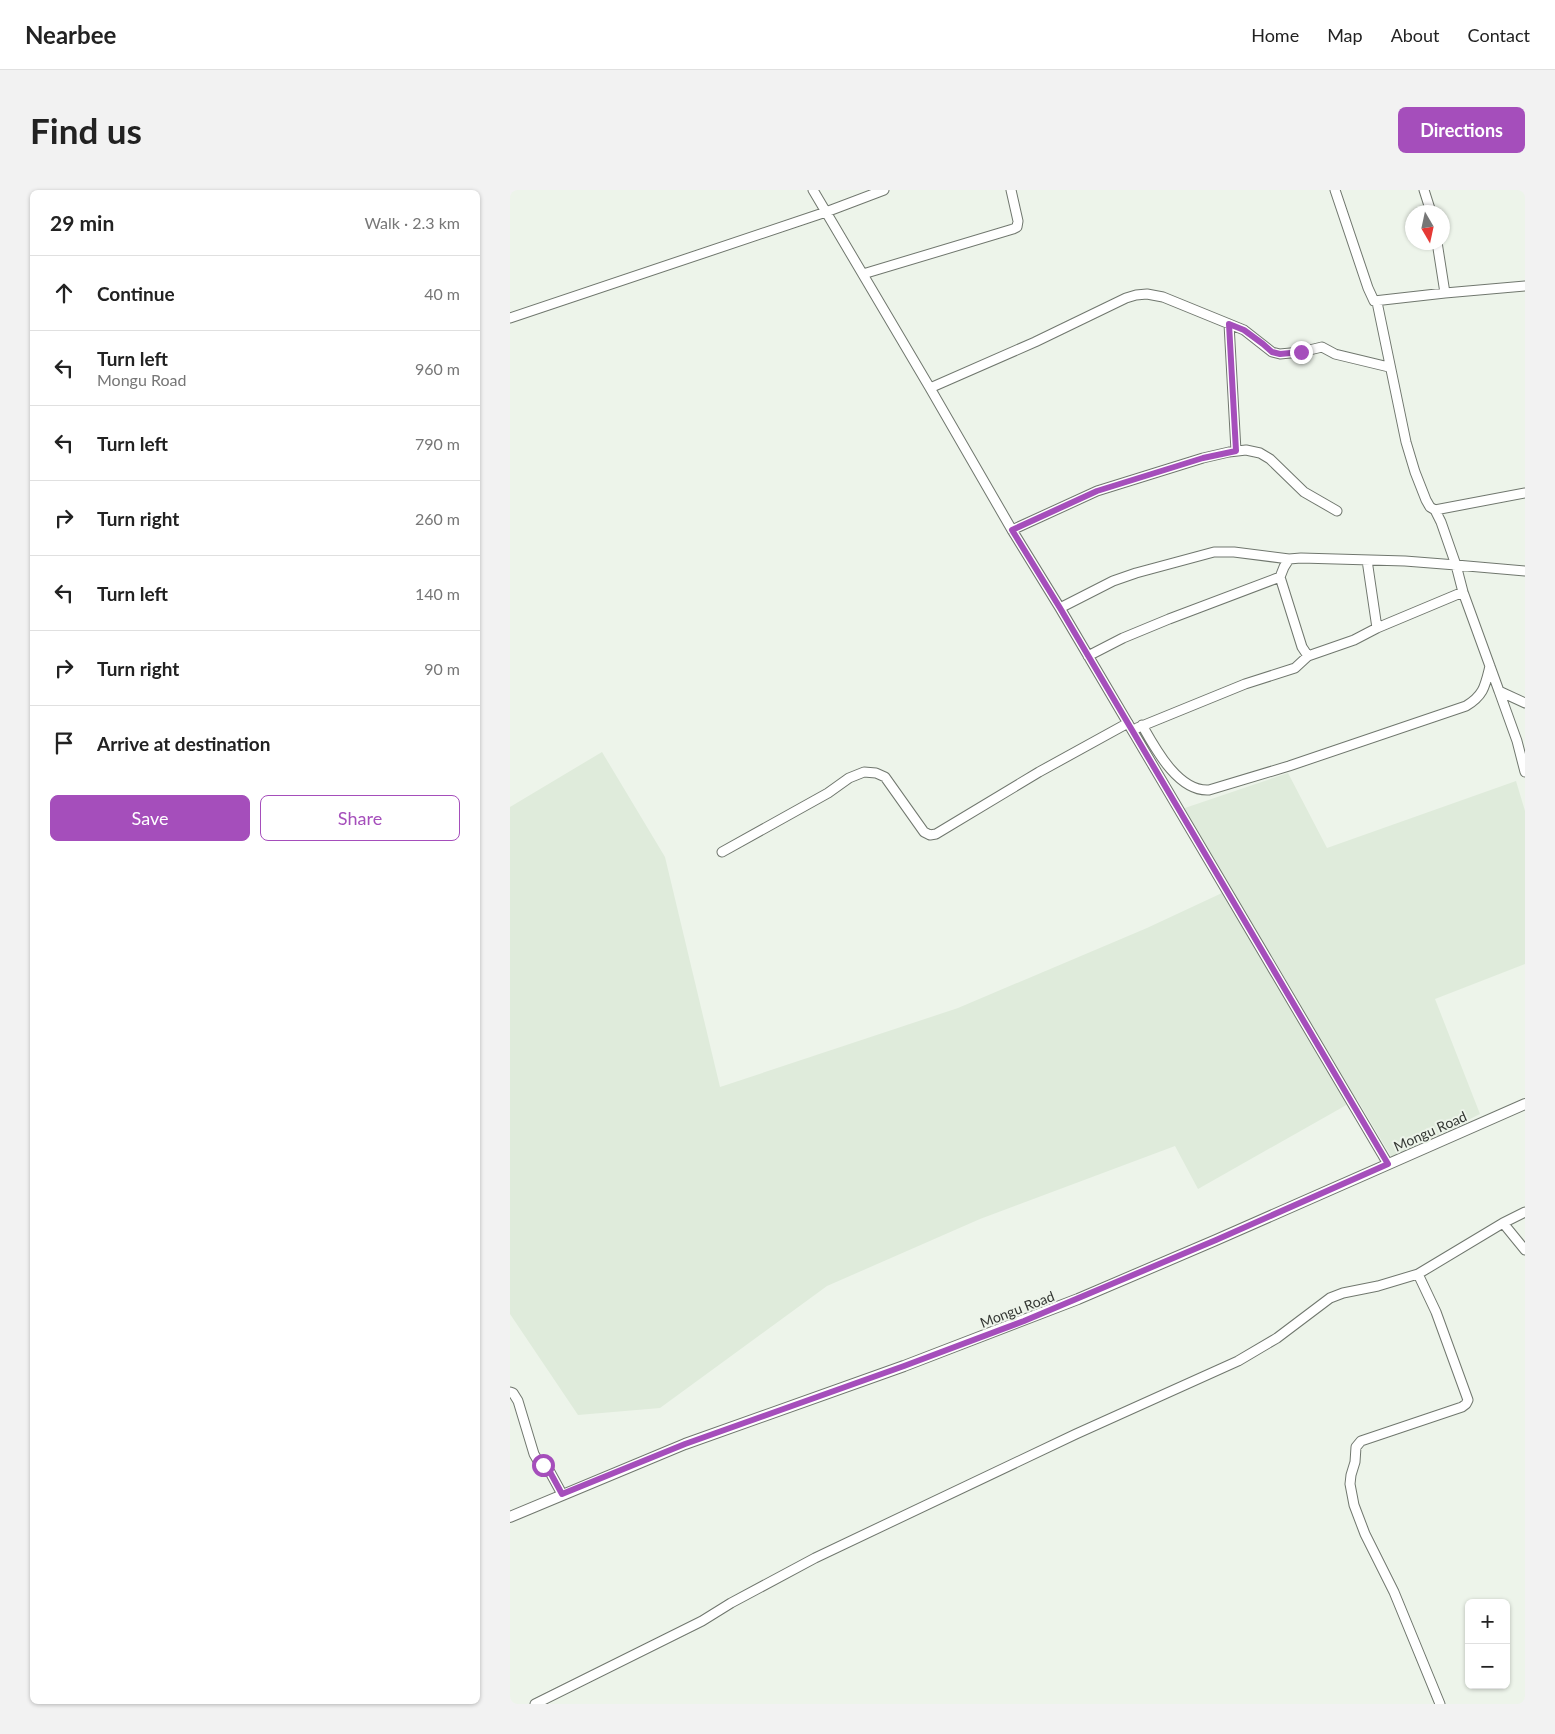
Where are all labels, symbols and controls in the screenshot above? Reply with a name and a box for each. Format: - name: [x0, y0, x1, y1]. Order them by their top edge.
- text: Nearbee: [25, 20, 116, 49]
- text: Home: [1251, 24, 1299, 46]
- text: Map: [1327, 24, 1363, 46]
- text: About: [1391, 24, 1440, 46]
- text: Contact: [1468, 24, 1530, 46]
- button: Directions: [1398, 107, 1525, 153]
- text: Find us: [30, 109, 142, 151]
- north arrow: [1405, 205, 1450, 250]
- text: 29 min: [50, 210, 114, 235]
- text: Walk · 2.3 km: [364, 213, 460, 232]
- icon: ahead: [50, 279, 78, 307]
- text: Continue: [97, 282, 175, 305]
- text: 40 m: [424, 284, 460, 303]
- route end: [1290, 341, 1313, 364]
- text: Turn left: [97, 347, 168, 370]
- icon: left: [50, 354, 78, 382]
- text: 960 m: [415, 359, 460, 378]
- text: Mongu Road: [97, 370, 186, 389]
- icon: left: [50, 429, 78, 457]
- text: Turn left: [97, 432, 168, 455]
- text: 790 m: [415, 434, 460, 453]
- icon: right: [50, 504, 78, 532]
- text: Turn right: [97, 507, 179, 530]
- text: 260 m: [415, 509, 460, 528]
- icon: left: [50, 579, 78, 607]
- text: Turn left: [97, 582, 168, 605]
- text: 140 m: [415, 584, 460, 603]
- icon: right: [50, 654, 78, 682]
- text: Turn right: [97, 657, 179, 680]
- text: 90 m: [424, 659, 460, 678]
- icon: arrive: [50, 729, 78, 757]
- text: Arrive at destination: [97, 732, 270, 755]
- button: Save: [50, 795, 250, 841]
- button: Share: [260, 795, 460, 841]
- street label: Mongu Road: [1391, 1107, 1469, 1155]
- street label: Mongu Road: [977, 1287, 1057, 1331]
- route start: [532, 1454, 555, 1477]
- map controls: [1465, 1599, 1510, 1689]
- button: +: [1465, 1599, 1510, 1644]
- button: −: [1465, 1644, 1510, 1689]

